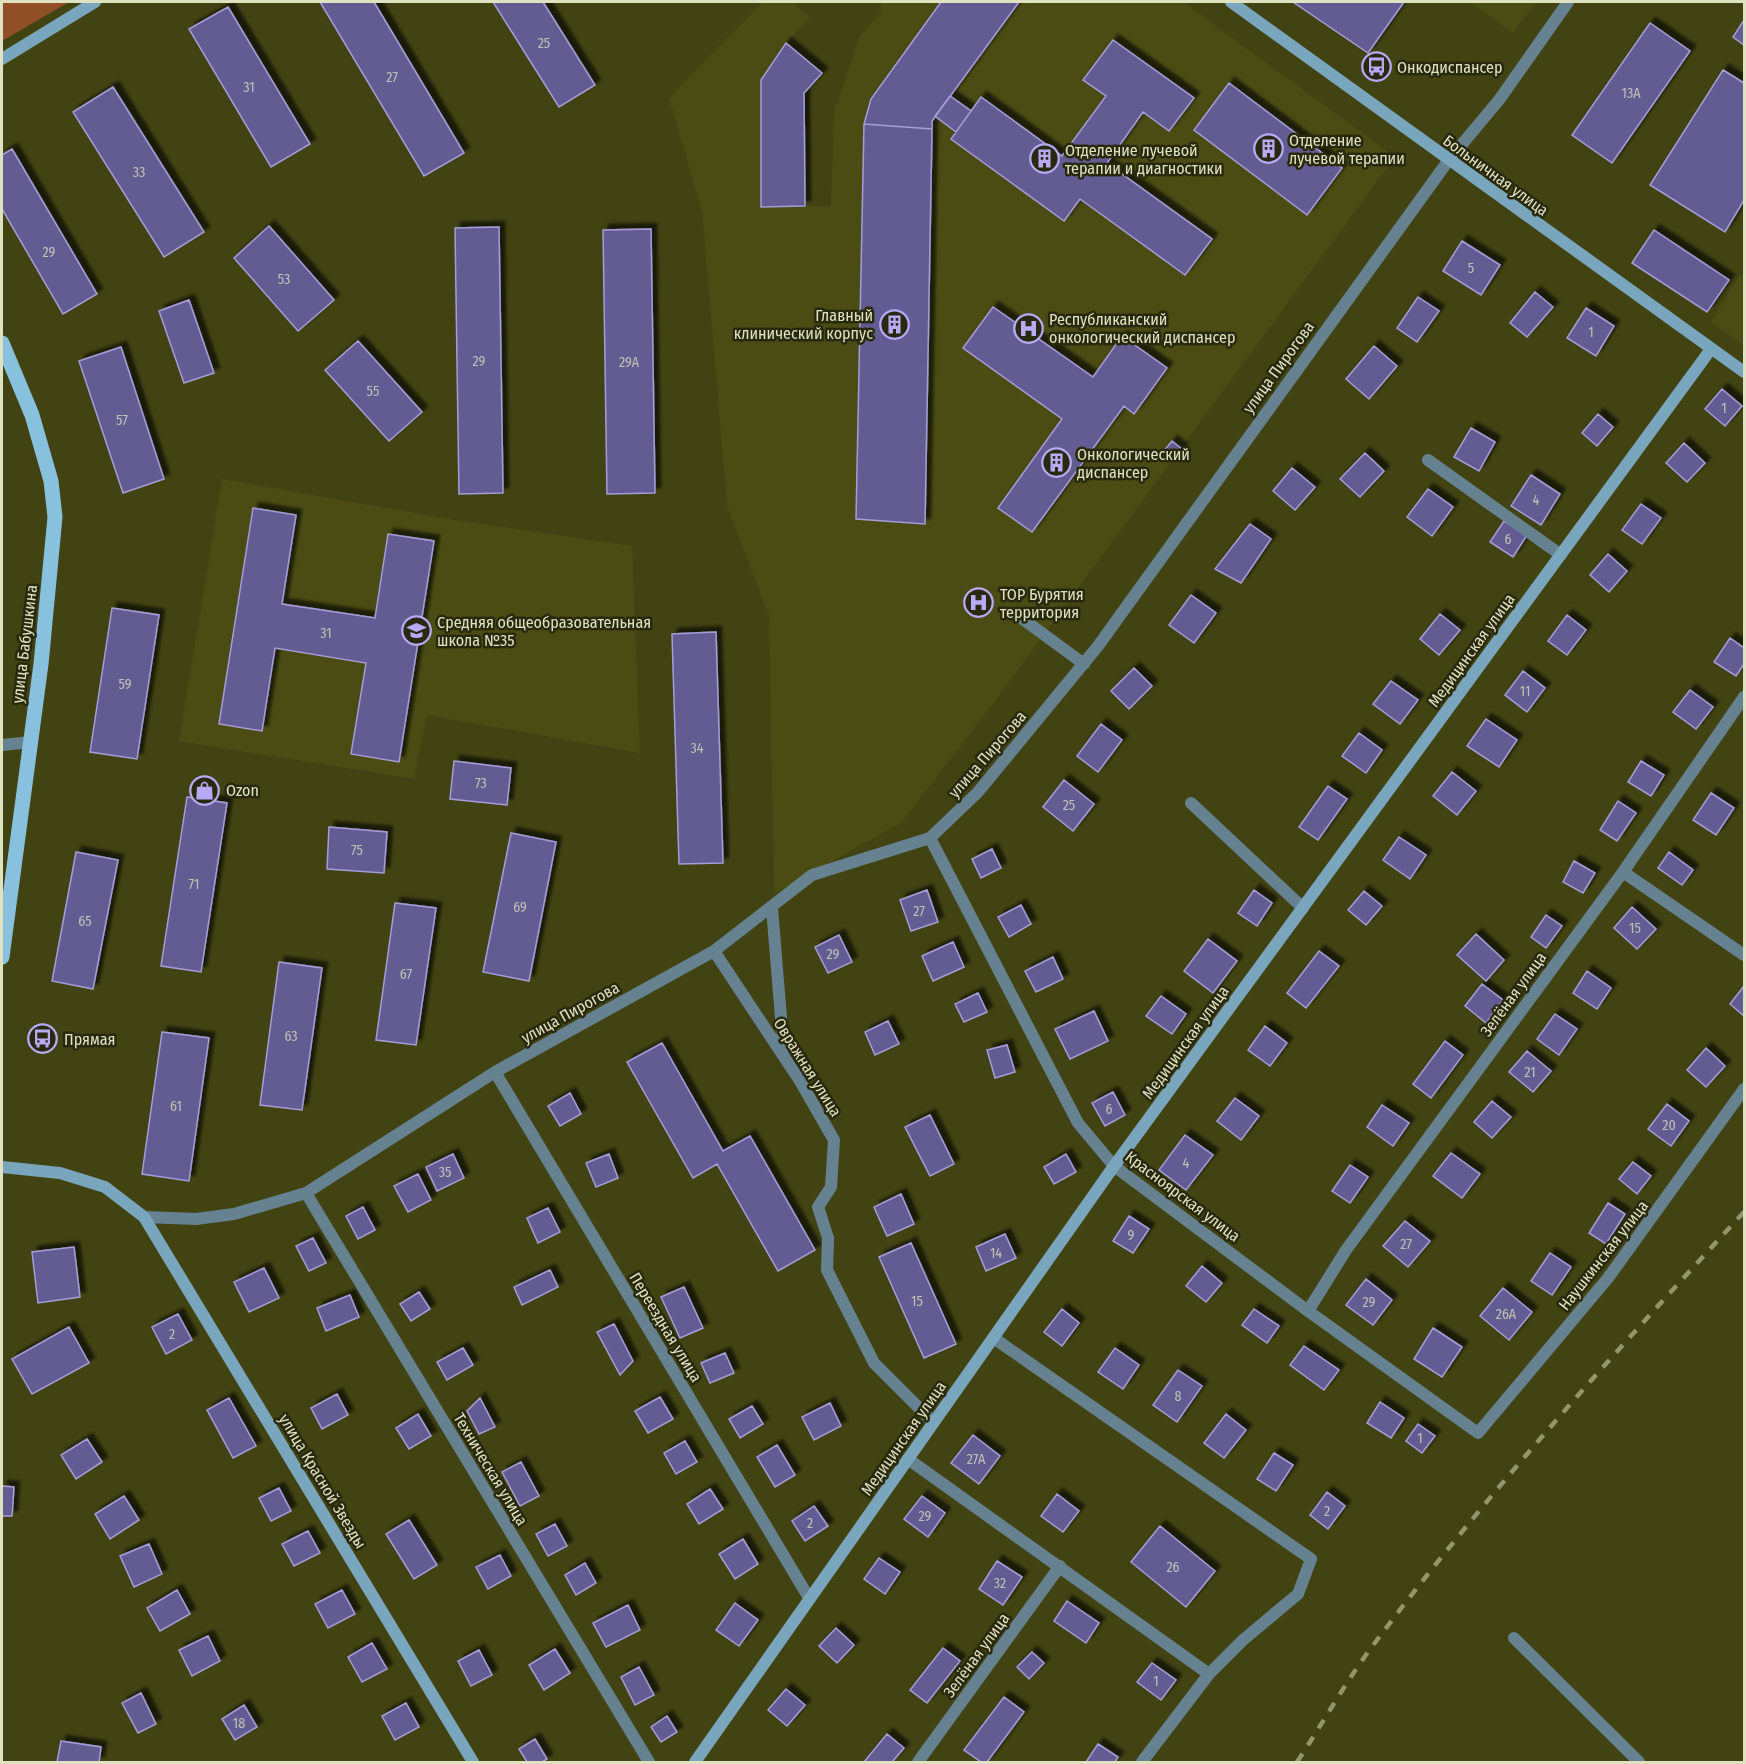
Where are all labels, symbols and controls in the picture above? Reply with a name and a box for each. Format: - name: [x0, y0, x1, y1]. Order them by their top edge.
- house number: 25: [538, 35, 550, 52]
- bus stop icon: Онкодиспансер: [1360, 51, 1392, 83]
- place label: Онкодиспансер: [1397, 58, 1503, 77]
- house number: 27: [386, 69, 398, 86]
- house number: 31: [243, 79, 255, 96]
- house number: 13А: [1621, 85, 1641, 102]
- place label: Отделение лучевой терапии: [1289, 131, 1405, 168]
- street label: Больничная улица: [1439, 131, 1552, 220]
- building icon: Отделение лучевой терапии: [1252, 133, 1284, 165]
- place label: Отделение лучевой терапии и диагностики: [1065, 141, 1223, 178]
- building icon: Отделение лучевой терапии и диагностики: [1028, 143, 1060, 175]
- house number: 33: [133, 164, 145, 181]
- house number: 29: [43, 244, 56, 261]
- house number: 5: [1468, 260, 1474, 277]
- house number: 53: [278, 271, 290, 288]
- place label: Главный клинический корпус: [734, 306, 873, 343]
- building icon: Главный клинический корпус: [878, 308, 910, 340]
- place label: Республиканский онкологический диспансер: [1049, 310, 1235, 347]
- hospital icon: Республиканский онкологический диспансер: [1012, 312, 1044, 344]
- street label: улица Пирогова: [1239, 318, 1318, 417]
- house number: 1: [1588, 324, 1594, 341]
- house number: 29: [473, 353, 486, 370]
- house number: 29А: [619, 354, 640, 371]
- house number: 55: [367, 383, 379, 400]
- house number: 1: [1721, 400, 1727, 417]
- house number: 57: [116, 412, 128, 429]
- place label: Онкологический диспансер: [1077, 445, 1190, 482]
- building icon: Онкологический диспансер: [1040, 447, 1072, 479]
- house number: 4: [1533, 492, 1540, 509]
- house number: 6: [1505, 531, 1512, 548]
- street label: улица Бабушкина: [8, 584, 41, 704]
- place label: ТОР Бурятия территория: [1000, 585, 1084, 622]
- hospital icon: ТОР Бурятия территория: [963, 587, 995, 619]
- street label: Медицинская улица: [1424, 590, 1519, 711]
- place label: Средняя общеобразовательная школа №35: [437, 613, 651, 650]
- school or university icon: Средняя общеобразовательная школа №35: [400, 615, 432, 647]
- house number: 31: [320, 625, 332, 642]
- house number: 59: [118, 676, 132, 693]
- house number: 11: [1520, 683, 1530, 700]
- street label: улица Пирогова: [944, 707, 1030, 802]
- house number: 34: [690, 740, 704, 757]
- shop icon: Ozon: [189, 774, 221, 806]
- house number: 73: [475, 775, 487, 792]
- place label: Ozon: [226, 781, 259, 800]
- house number: 25: [1063, 797, 1075, 814]
- house number: 75: [351, 842, 363, 859]
- house number: 71: [189, 876, 199, 893]
- house number: 69: [513, 899, 527, 916]
- house number: 27: [913, 903, 925, 920]
- house number: 65: [78, 913, 92, 930]
- house number: 15: [1629, 920, 1641, 937]
- house number: 29: [827, 946, 840, 963]
- street label: Зелёная улица: [1476, 948, 1550, 1040]
- house number: 67: [400, 966, 412, 983]
- street label: улица Пирогова: [518, 978, 623, 1047]
- street label: Медицинская улица: [1138, 982, 1233, 1103]
- street label: Овражная улица: [770, 1014, 846, 1120]
- bus stop icon: Прямая: [27, 1023, 59, 1055]
- house number: 63: [284, 1028, 298, 1045]
- place label: Прямая: [64, 1030, 115, 1049]
- house number: 21: [1524, 1064, 1536, 1081]
- house number: 61: [170, 1098, 182, 1115]
- house number: 6: [1106, 1101, 1113, 1118]
- house number: 20: [1662, 1117, 1676, 1134]
- street label: Красноярская улица: [1122, 1147, 1244, 1246]
- house number: 4: [1183, 1155, 1190, 1172]
- house number: 35: [439, 1164, 451, 1181]
- street label: Наушкинская улица: [1555, 1196, 1652, 1314]
- house number: 9: [1128, 1227, 1135, 1244]
- house number: 27: [1400, 1236, 1412, 1253]
- house number: 14: [990, 1245, 1002, 1262]
- street label: Переездная улица: [625, 1269, 706, 1386]
- house number: 15: [911, 1293, 923, 1310]
- house number: 29: [1363, 1294, 1376, 1311]
- house number: 26А: [1496, 1306, 1517, 1323]
- house number: 2: [169, 1326, 175, 1343]
- street label: Медицинская улица: [857, 1377, 950, 1499]
- house number: 8: [1175, 1388, 1182, 1405]
- street label: Техническая улица: [449, 1410, 532, 1529]
- street label: улица Красной Звезды: [275, 1411, 370, 1552]
- house number: 1: [1417, 1430, 1423, 1447]
- house number: 27А: [967, 1451, 986, 1468]
- house number: 2: [1324, 1503, 1330, 1520]
- house number: 29: [919, 1508, 932, 1525]
- house number: 2: [807, 1515, 813, 1532]
- house number: 26: [1166, 1559, 1180, 1576]
- house number: 32: [994, 1575, 1006, 1592]
- street label: Зелёная улица: [939, 1609, 1013, 1701]
- house number: 1: [1153, 1673, 1159, 1690]
- house number: 18: [233, 1715, 245, 1732]

